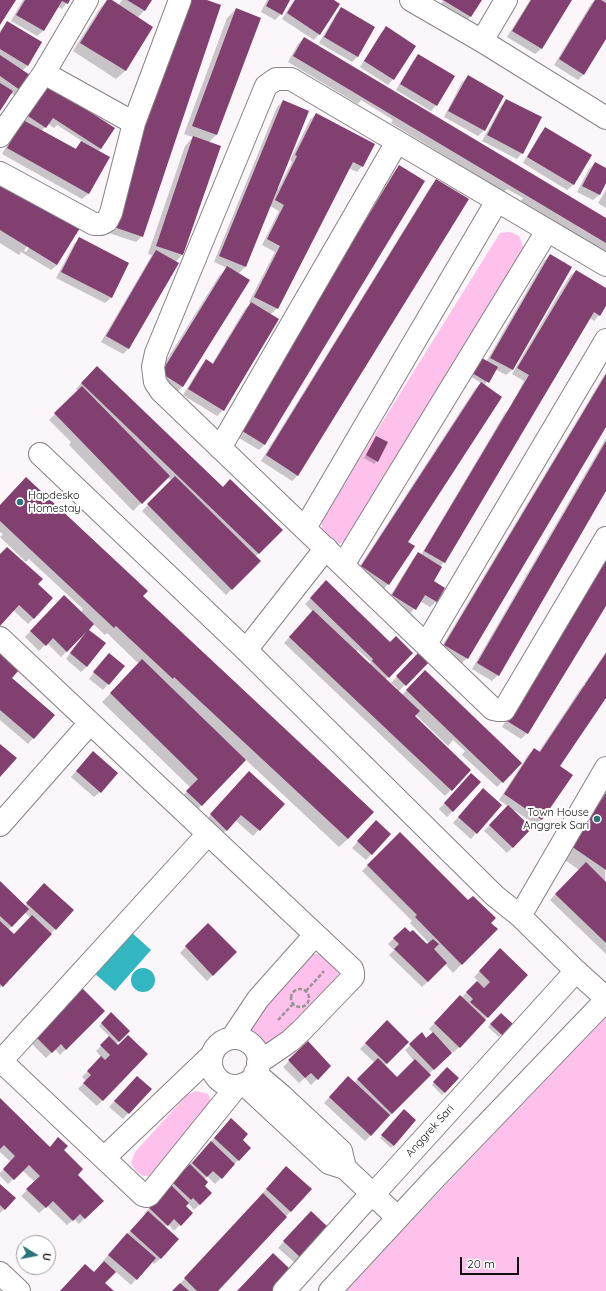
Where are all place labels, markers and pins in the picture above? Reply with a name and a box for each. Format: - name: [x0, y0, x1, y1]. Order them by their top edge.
- place label: Hapdesko Homestay: [28, 489, 81, 515]
- marker: Hapdesko Homestay: [15, 497, 25, 507]
- place label: Town House Anggrek Sari: [523, 806, 589, 832]
- marker: Town House Anggrek Sari: [592, 814, 602, 824]

